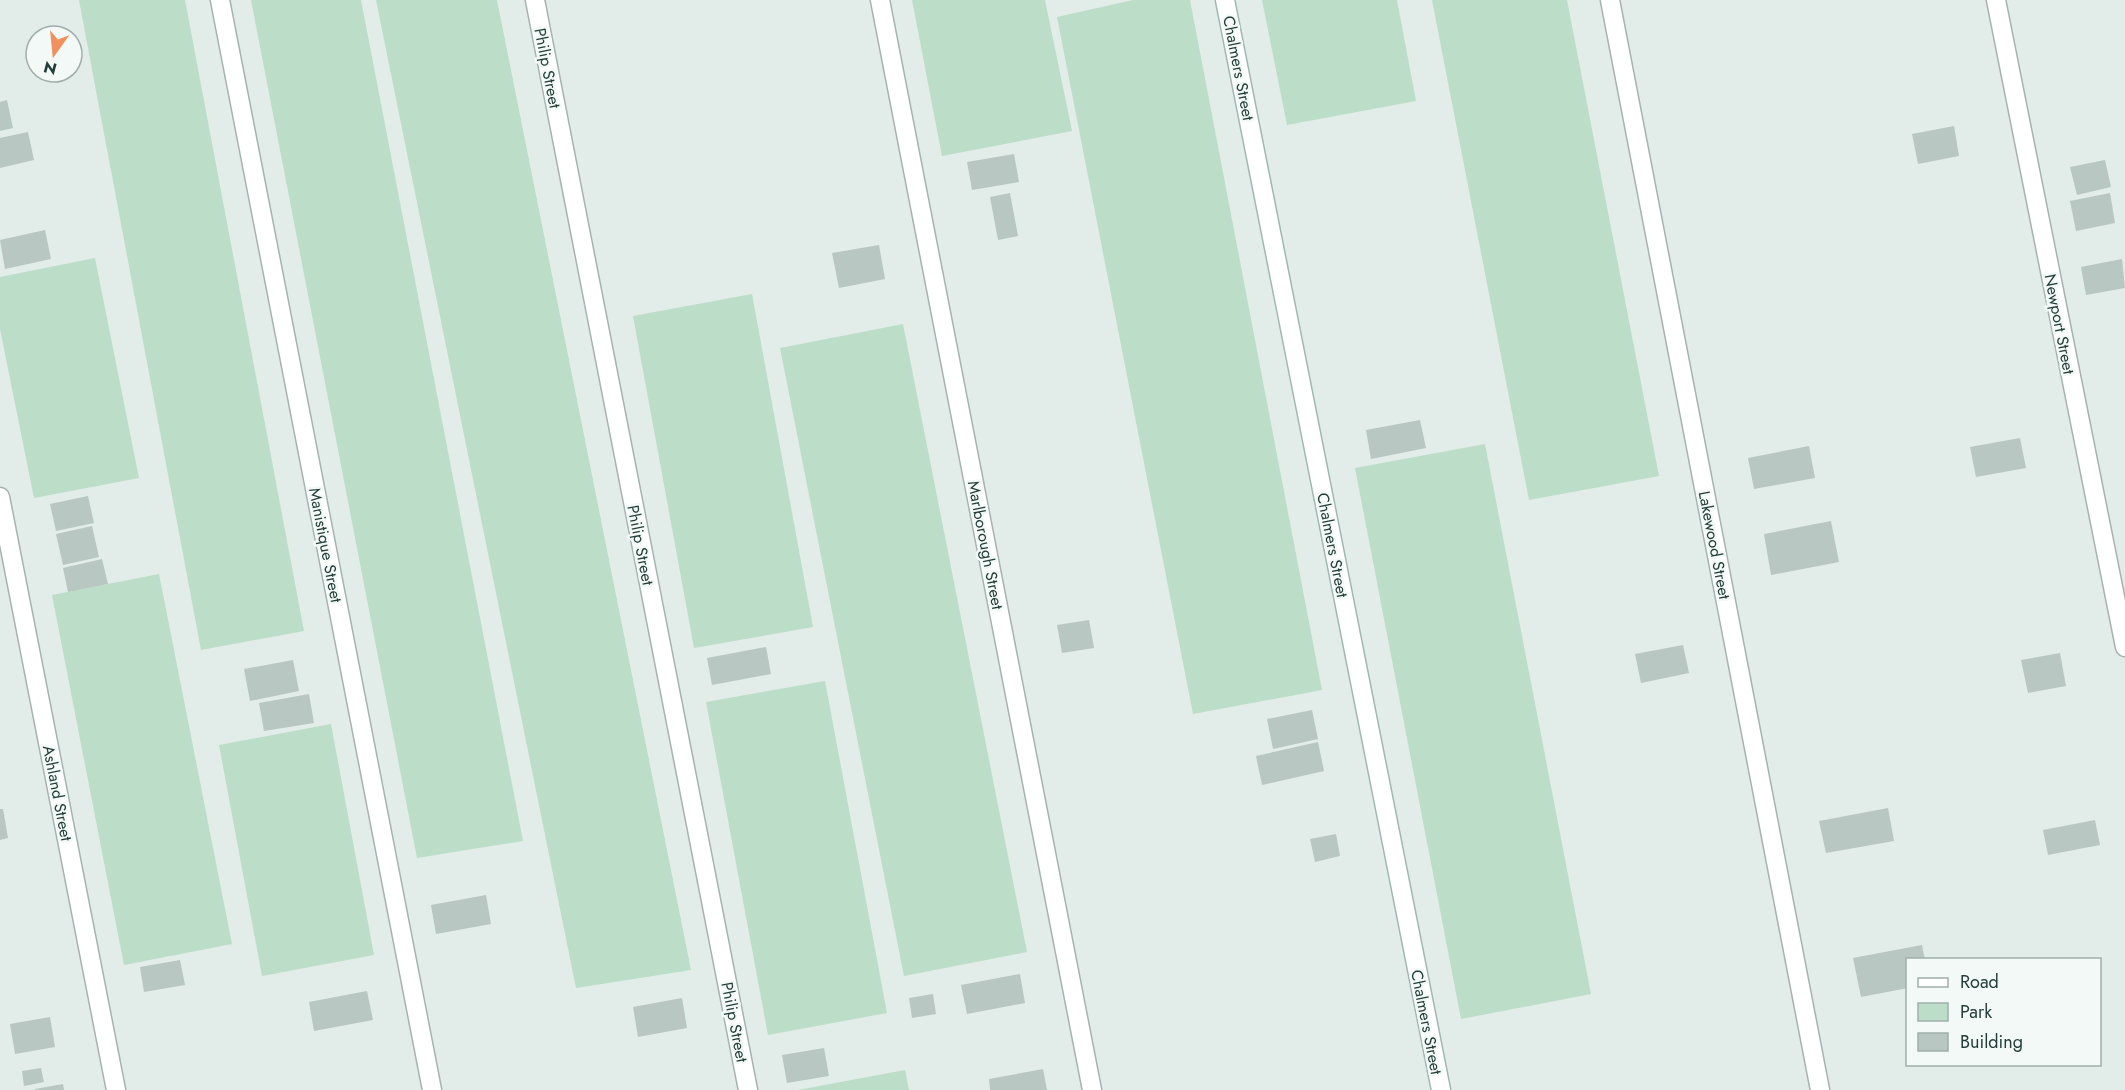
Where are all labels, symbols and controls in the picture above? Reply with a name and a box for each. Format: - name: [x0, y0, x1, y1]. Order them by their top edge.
- street label: Chalmers Street: [1217, 14, 1260, 123]
- north arrow: [24, 24, 84, 84]
- street label: Philip Street: [528, 26, 567, 110]
- text: N: [41, 55, 59, 81]
- street label: Newport Street: [2039, 272, 2081, 376]
- street label: Marlborough Street: [962, 479, 1009, 612]
- street label: Manistique Street: [303, 486, 348, 605]
- street label: Lakewood Street: [1693, 489, 1736, 601]
- street label: Chalmers Street: [1311, 491, 1354, 600]
- street label: Philip Street: [621, 503, 660, 587]
- street label: Ashland Street: [37, 743, 78, 843]
- legend: [1906, 958, 2101, 1066]
- street label: Chalmers Street: [1405, 968, 1448, 1077]
- text: Road: [1960, 969, 1999, 995]
- street label: Philip Street: [715, 980, 754, 1064]
- text: Park: [1960, 999, 1992, 1025]
- text: Building: [1960, 1029, 2023, 1055]

